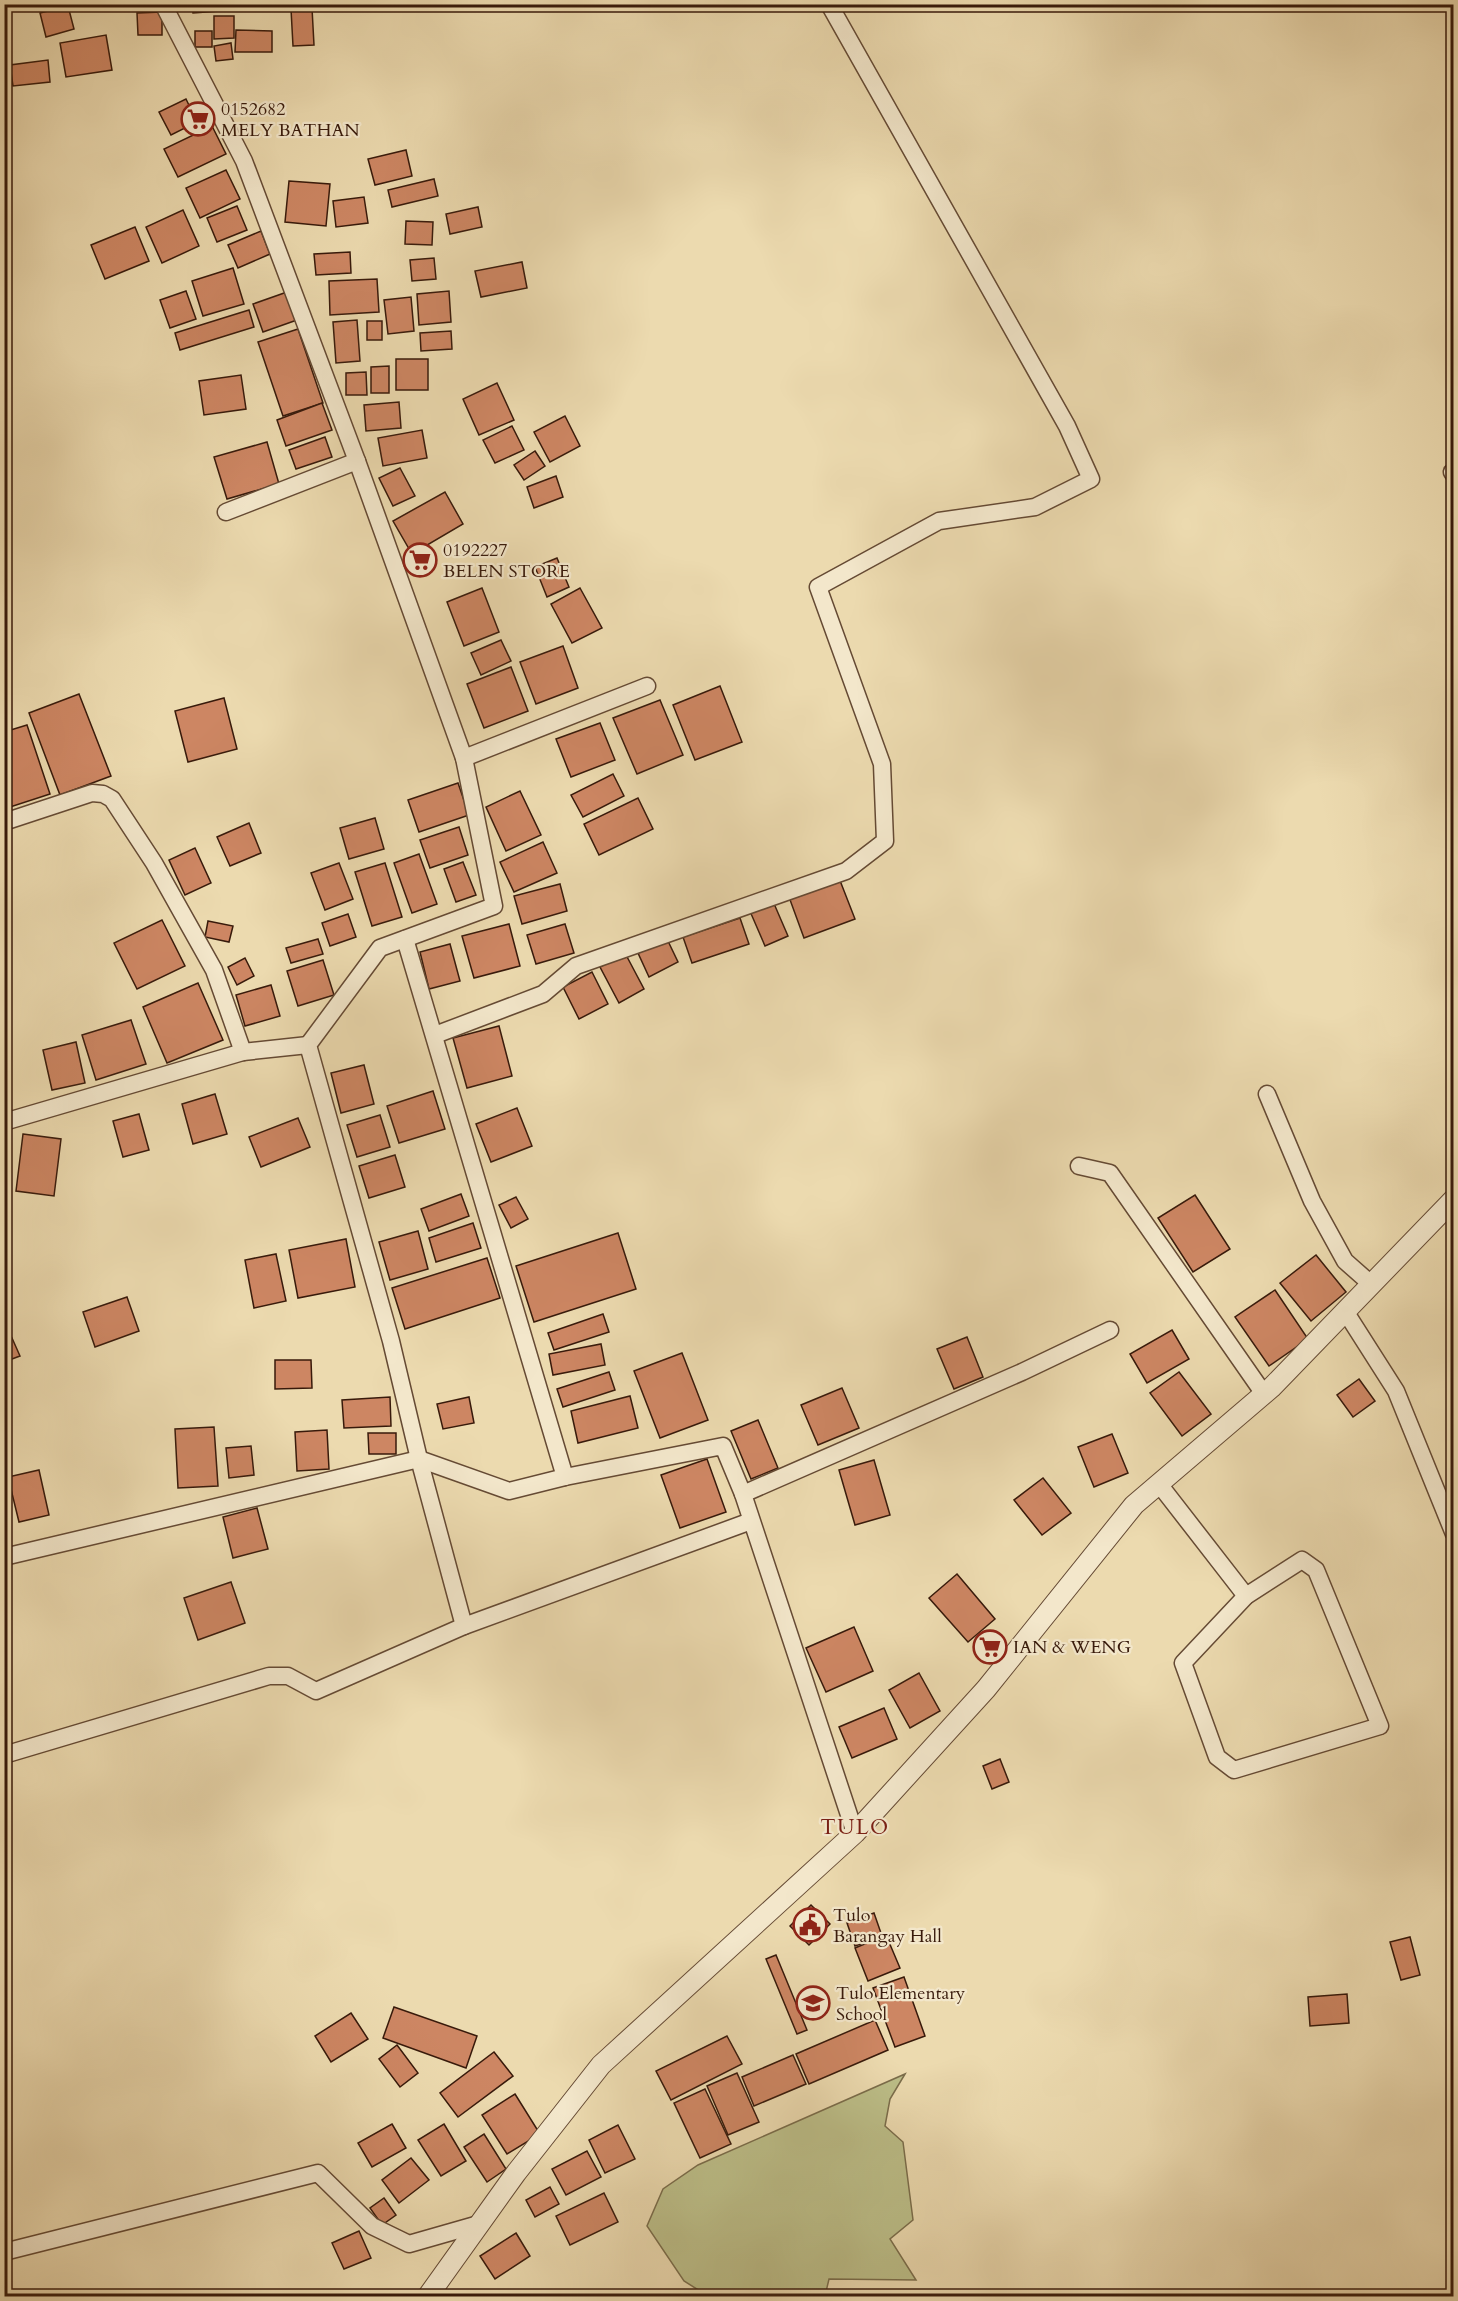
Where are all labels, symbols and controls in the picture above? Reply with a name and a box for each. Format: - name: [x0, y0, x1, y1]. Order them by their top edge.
- place label: 0152682 MELY BATHAN: [221, 97, 360, 143]
- supermarket icon: 0152682 MELY BATHAN: [180, 101, 216, 137]
- place label: 0192227 BELEN STORE: [443, 538, 570, 584]
- supermarket icon: 0192227 BELEN STORE: [402, 542, 438, 578]
- supermarket icon: IAN & WENG: [972, 1629, 1008, 1665]
- place label: IAN & WENG: [1013, 1635, 1131, 1660]
- district label: TULO: [820, 1813, 890, 1842]
- place label: Tulo Barangay Hall: [833, 1903, 942, 1949]
- public building icon: Tulo Barangay Hall: [792, 1907, 828, 1943]
- place label: Tulo Elementary School: [836, 1981, 966, 2027]
- school or university icon: Tulo Elementary School: [795, 1985, 831, 2021]

